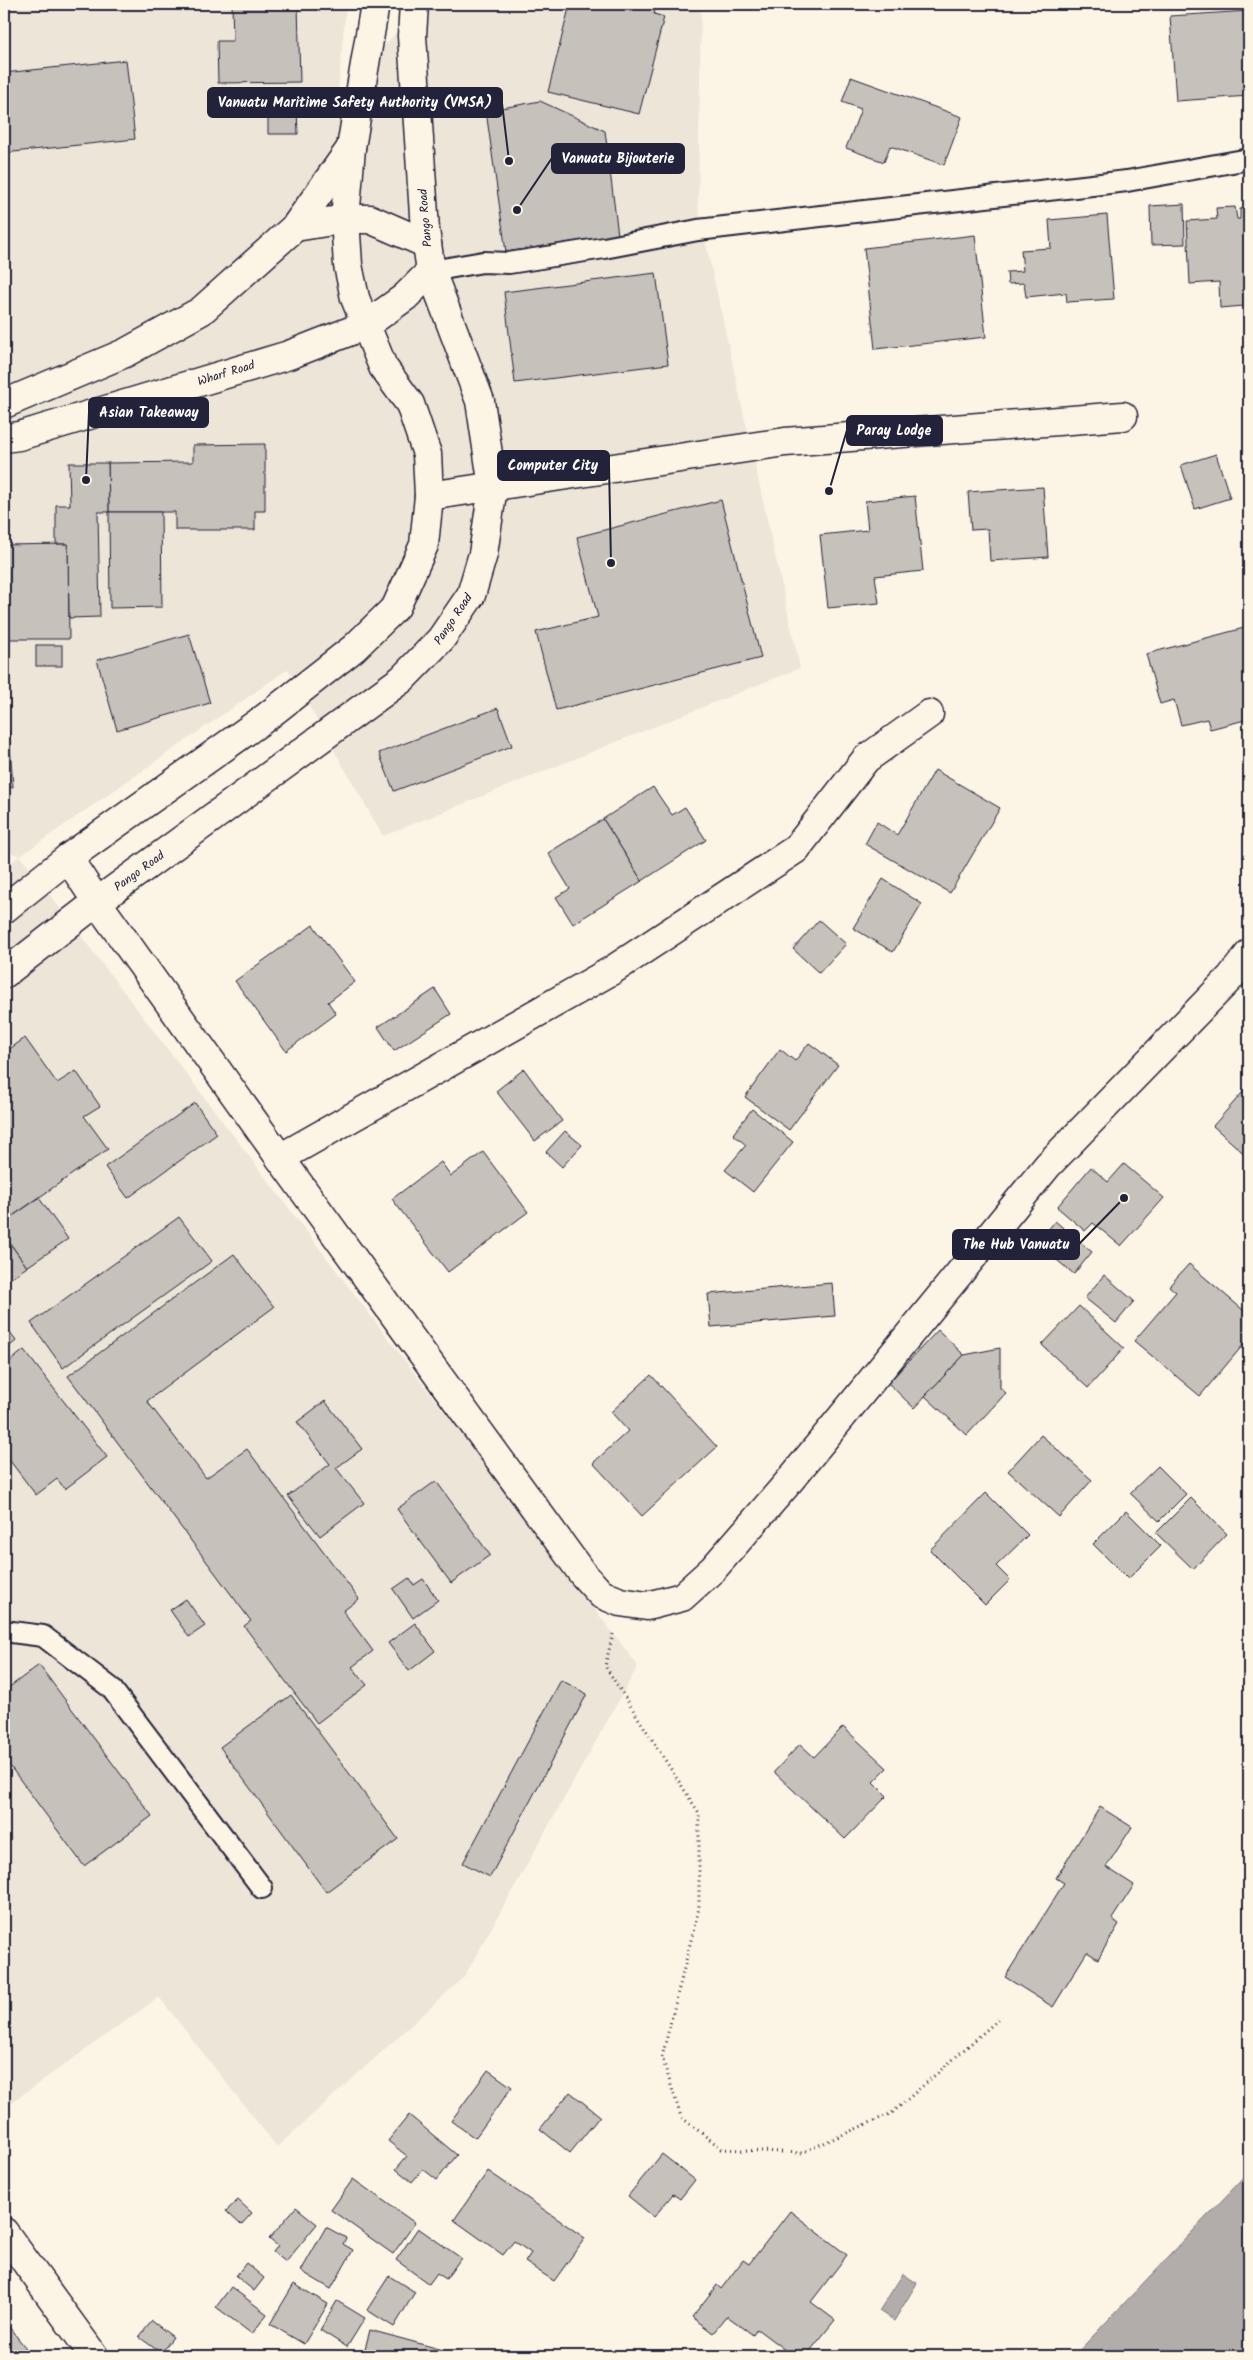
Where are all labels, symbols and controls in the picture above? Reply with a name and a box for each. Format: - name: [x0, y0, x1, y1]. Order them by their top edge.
- callout: Vanuatu Maritime Safety Authority (VMSA): [208, 88, 502, 117]
- text: Vanuatu Maritime Safety Authority (VMSA): [218, 92, 492, 114]
- callout: Vanuatu Bijouterie: [552, 144, 684, 173]
- text: Vanuatu Bijouterie: [562, 148, 675, 170]
- street label: Pango Road: [413, 187, 438, 248]
- street label: Wharf Road: [195, 356, 258, 391]
- callout: Asian Takeaway: [89, 398, 208, 427]
- text: Asian Takeaway: [99, 402, 199, 424]
- callout: Paray Lodge: [847, 416, 942, 445]
- text: Paray Lodge: [857, 420, 932, 442]
- callout: Computer City: [498, 451, 609, 480]
- text: Computer City: [508, 455, 599, 477]
- street label: Pango Road: [429, 589, 478, 649]
- street label: Pango Road: [110, 846, 169, 896]
- callout: The Hub Vanuatu: [953, 1230, 1079, 1259]
- text: The Hub Vanuatu: [963, 1234, 1069, 1256]

